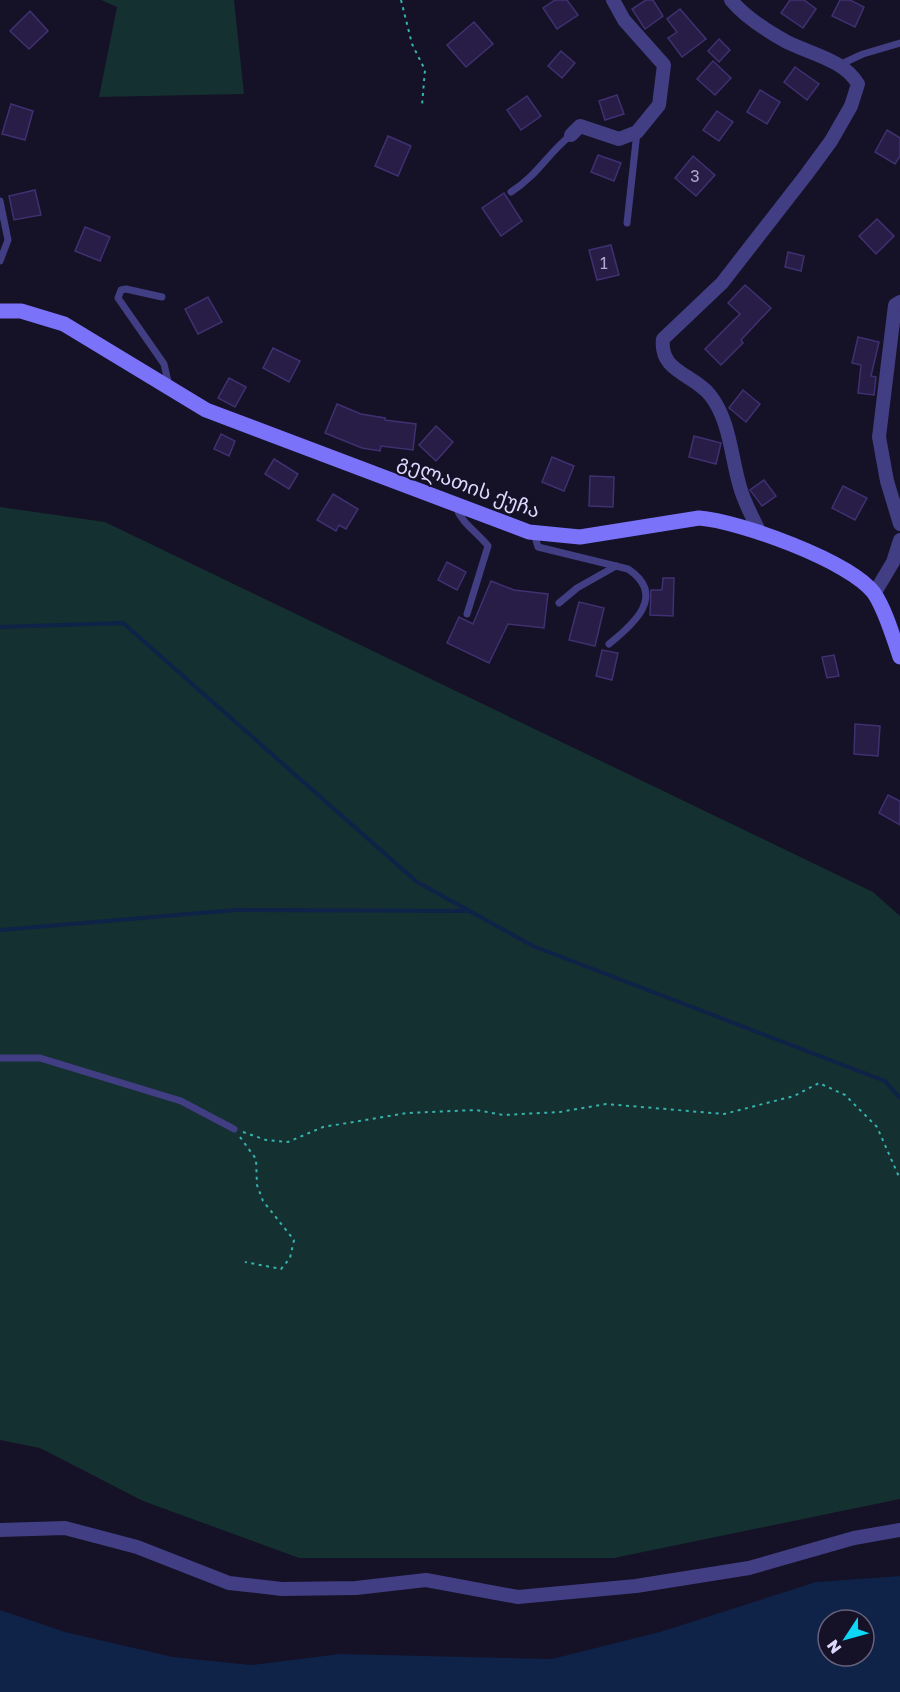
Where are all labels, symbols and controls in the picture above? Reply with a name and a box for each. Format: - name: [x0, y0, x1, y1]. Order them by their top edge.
- house number: 3: [690, 166, 700, 186]
- house number: 1: [600, 253, 608, 273]
- street label: გელათის ქუჩა: [394, 448, 544, 524]
- north arrow: [816, 1608, 876, 1668]
- text: N: [822, 1636, 846, 1658]

